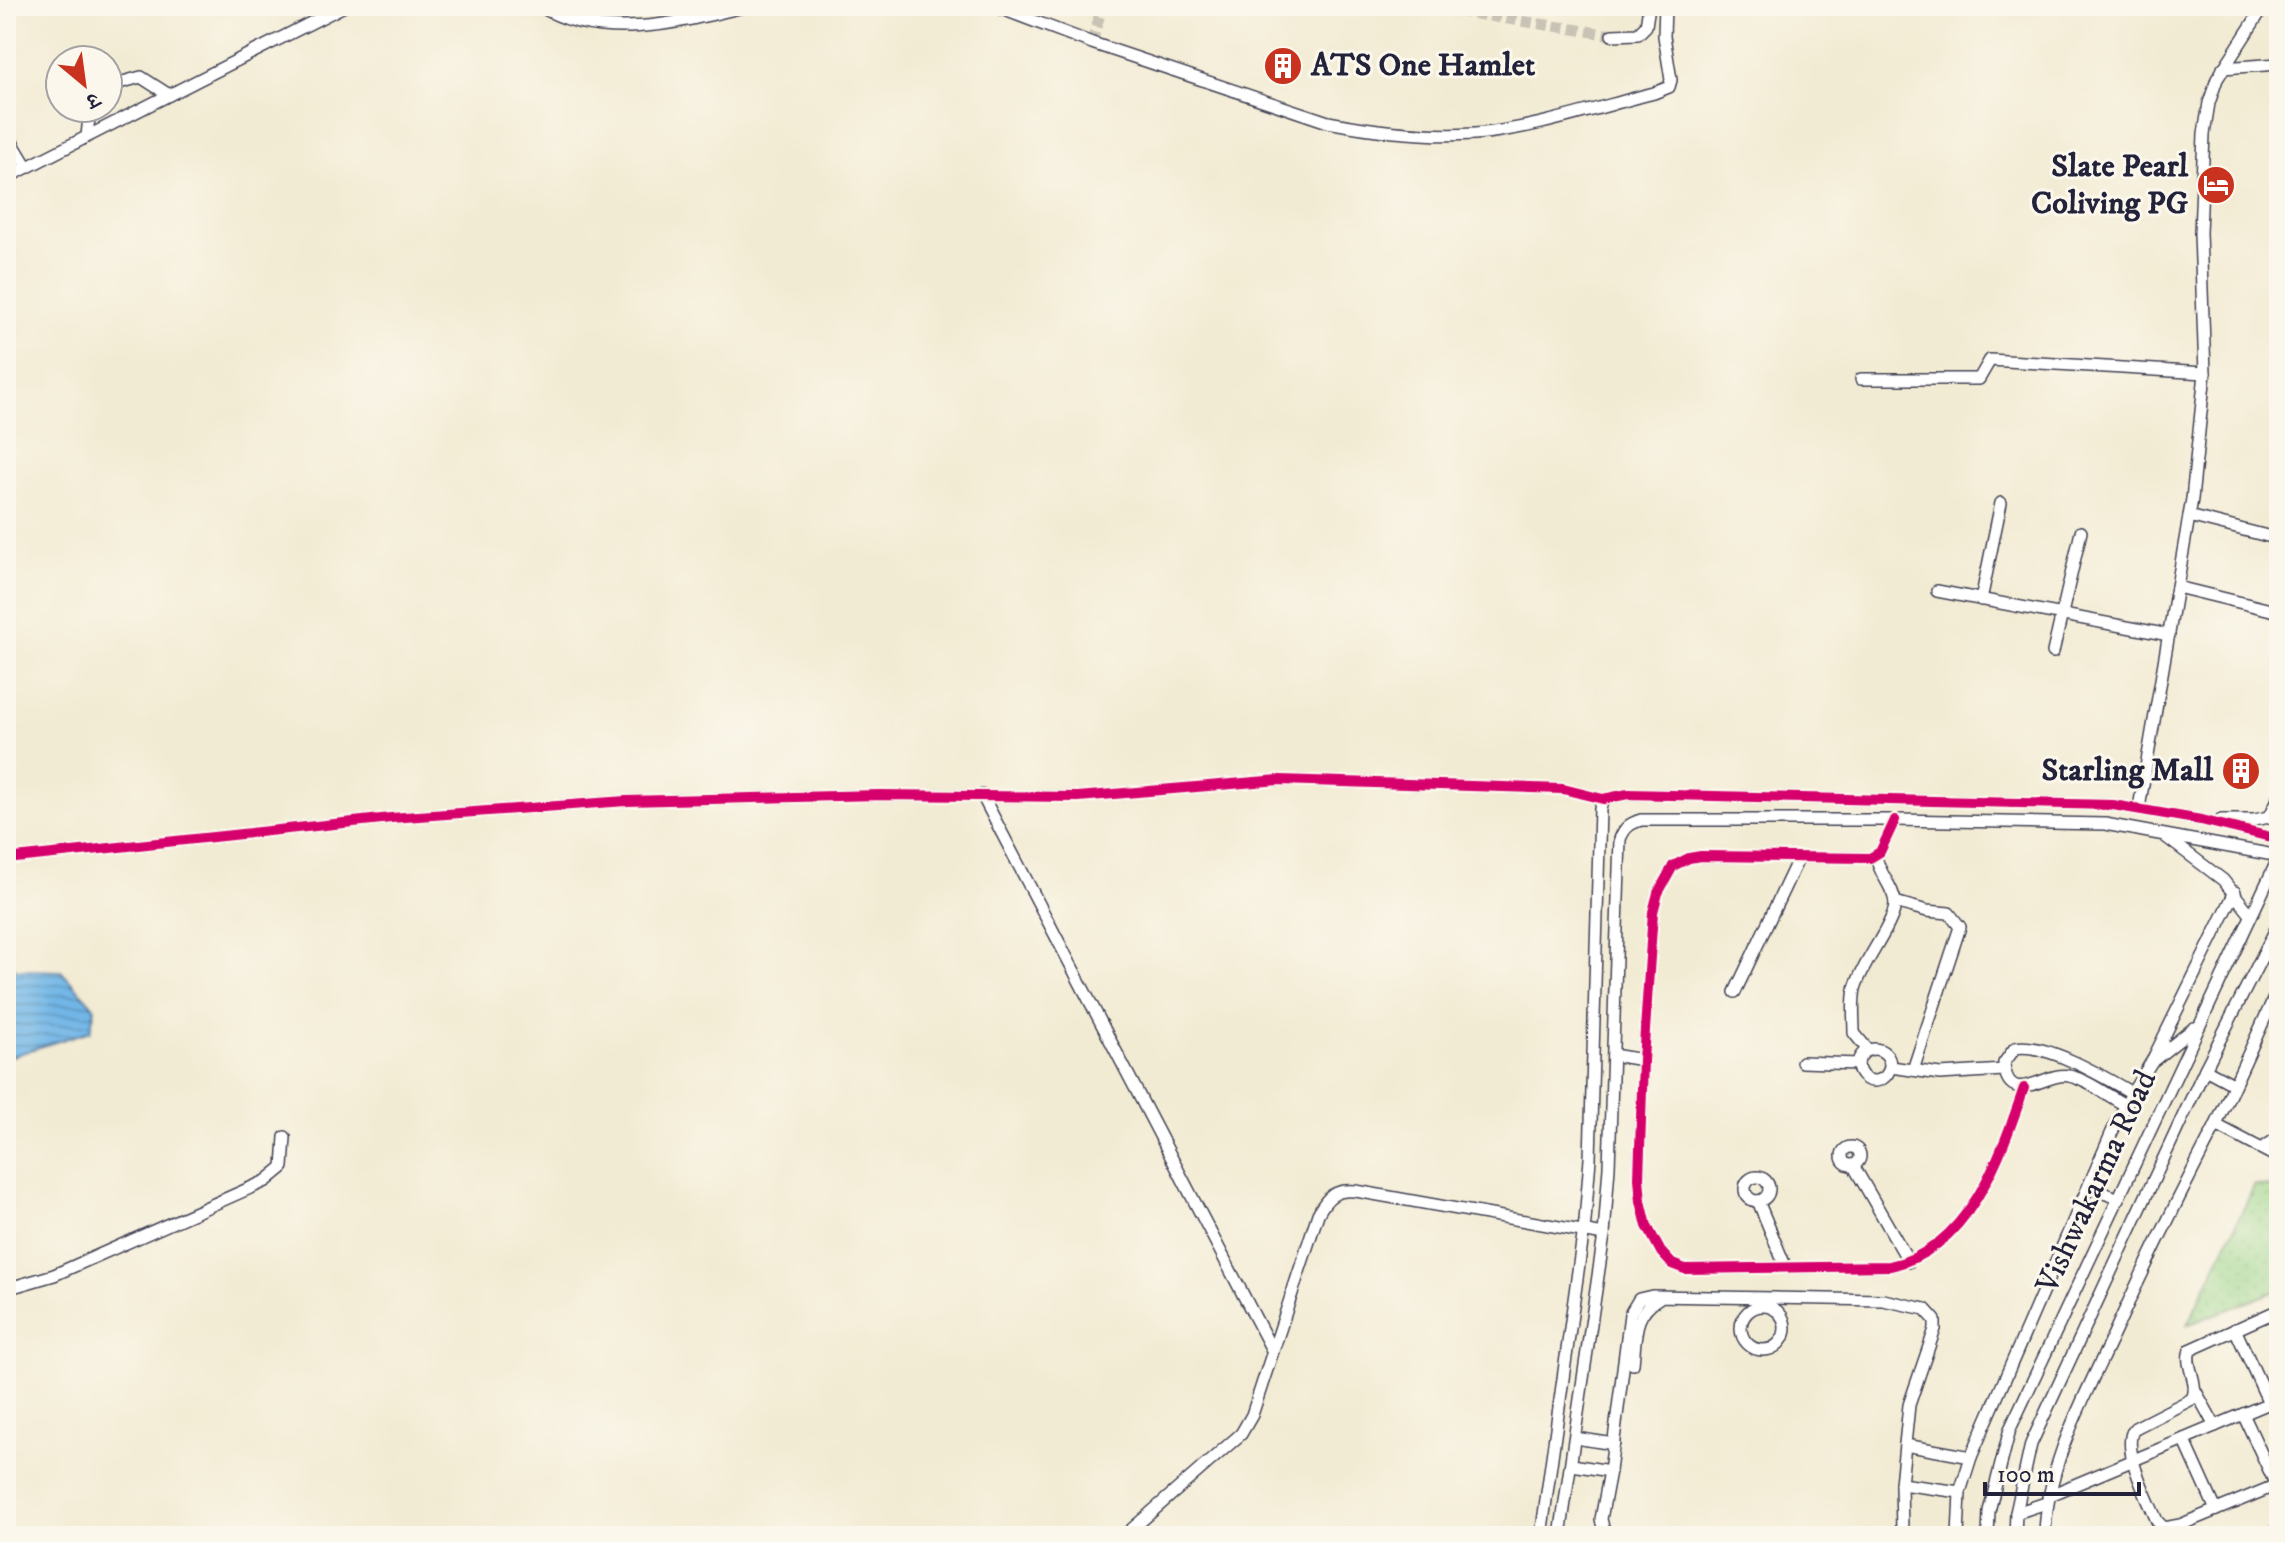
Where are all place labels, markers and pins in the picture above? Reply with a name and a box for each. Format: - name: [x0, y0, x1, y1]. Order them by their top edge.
- building icon: ATS One Hamlet: [1262, 45, 1304, 87]
- place label: ATS One Hamlet: [1310, 46, 1536, 86]
- place label: Slate Pearl Coliving PG: [2031, 147, 2189, 224]
- hotel icon: Slate Pearl Coliving PG: [2195, 164, 2237, 206]
- building icon: Starling Mall: [2220, 750, 2262, 792]
- place label: Starling Mall: [2042, 751, 2213, 791]

